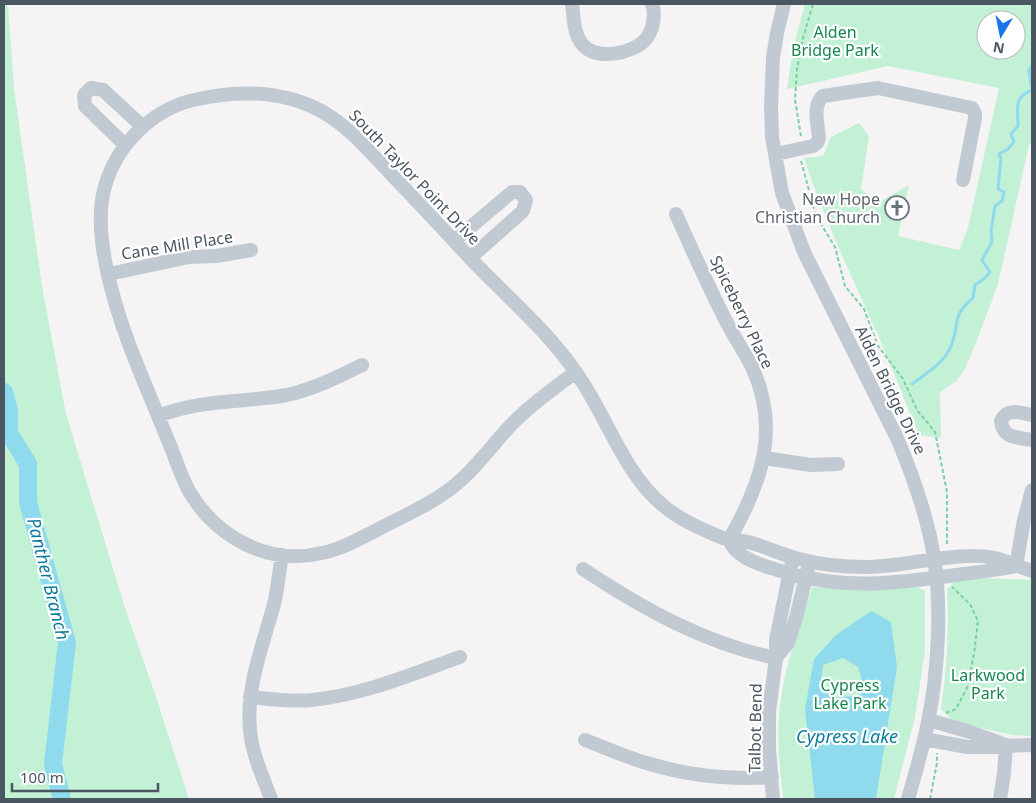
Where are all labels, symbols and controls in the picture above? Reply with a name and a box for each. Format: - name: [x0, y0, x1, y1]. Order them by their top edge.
- north arrow: [976, 10, 1026, 60]
- park label: Alden Bridge Park: [791, 21, 879, 61]
- text: N: [991, 38, 1006, 59]
- street label: South Taylor Point Drive: [344, 104, 486, 250]
- place label: New Hope Christian Church: [755, 188, 880, 228]
- church icon: New Hope Christian Church: [884, 195, 910, 221]
- street label: Cane Mill Place: [120, 225, 234, 265]
- street label: Spiceberry Place: [705, 252, 779, 372]
- street label: Alden Bridge Drive: [850, 322, 932, 458]
- water label: Panther Branch: [22, 515, 76, 642]
- park label: Larkwood Park: [951, 664, 1025, 704]
- park label: Cypress Lake Park: [814, 674, 887, 714]
- street label: Talbot Bend: [743, 683, 767, 773]
- water label: Cypress Lake: [796, 724, 898, 748]
- scale bar: [12, 760, 159, 792]
- text: 100 m: [20, 767, 64, 787]

